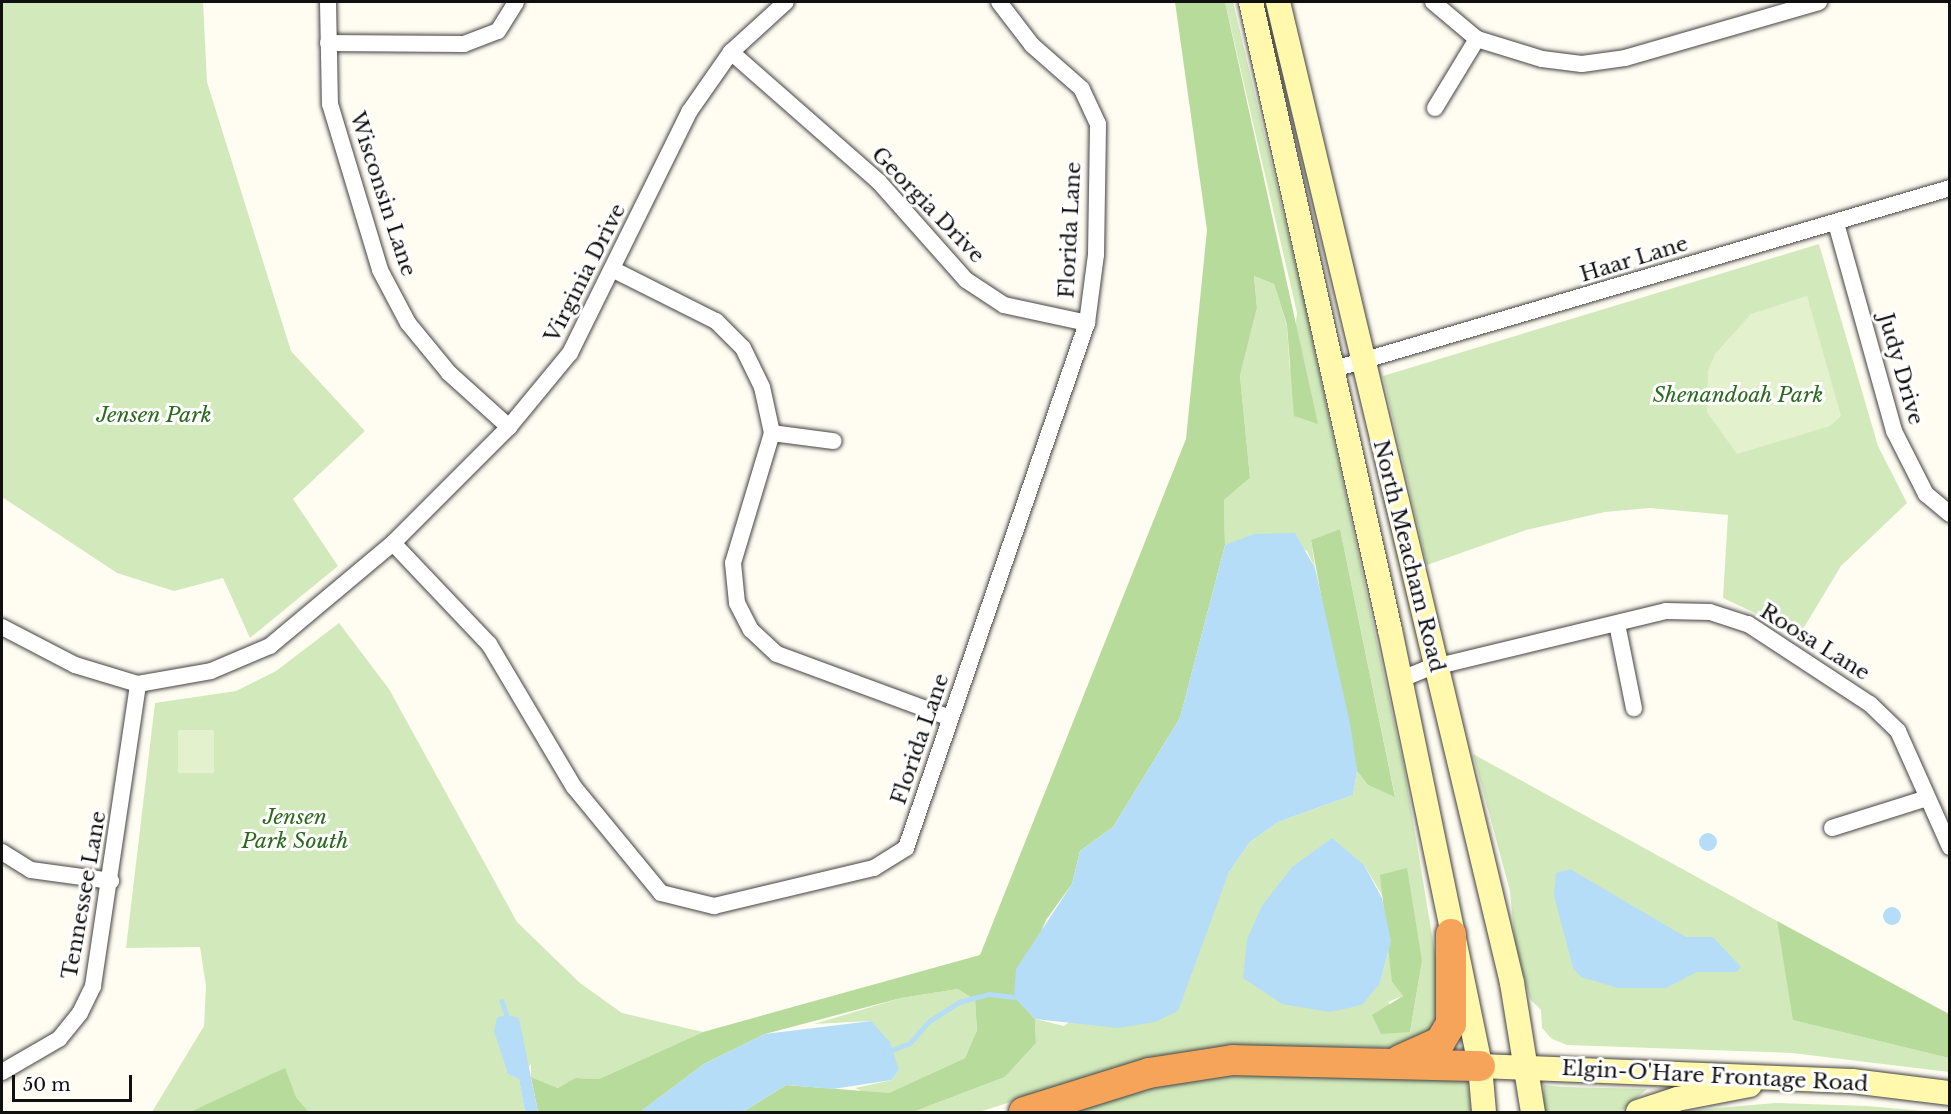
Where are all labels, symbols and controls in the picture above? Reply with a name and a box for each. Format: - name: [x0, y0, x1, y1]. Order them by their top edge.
- street label: Wisconsin Lane: [345, 109, 421, 279]
- street label: Georgia Drive: [866, 142, 990, 268]
- street label: Florida Lane: [1054, 161, 1086, 299]
- street label: Virginia Drive: [539, 199, 631, 347]
- street label: Haar Lane: [1577, 231, 1691, 287]
- street label: Judy Drive: [1873, 310, 1929, 428]
- park label: Shenandoah Park: [1652, 382, 1824, 408]
- park label: Jensen Park: [96, 402, 212, 428]
- street label: North Meacham Road: [1368, 437, 1450, 675]
- street label: Roosa Lane: [1756, 598, 1874, 686]
- street label: Florida Lane: [886, 670, 954, 808]
- park label: Jensen Park South: [241, 804, 349, 854]
- street label: Tennessee Lane: [57, 809, 111, 981]
- street label: Elgin-O'Hare Frontage Road: [1561, 1055, 1869, 1097]
- scale bar: [15, 1063, 135, 1101]
- text: 50 m: [23, 1074, 71, 1096]

